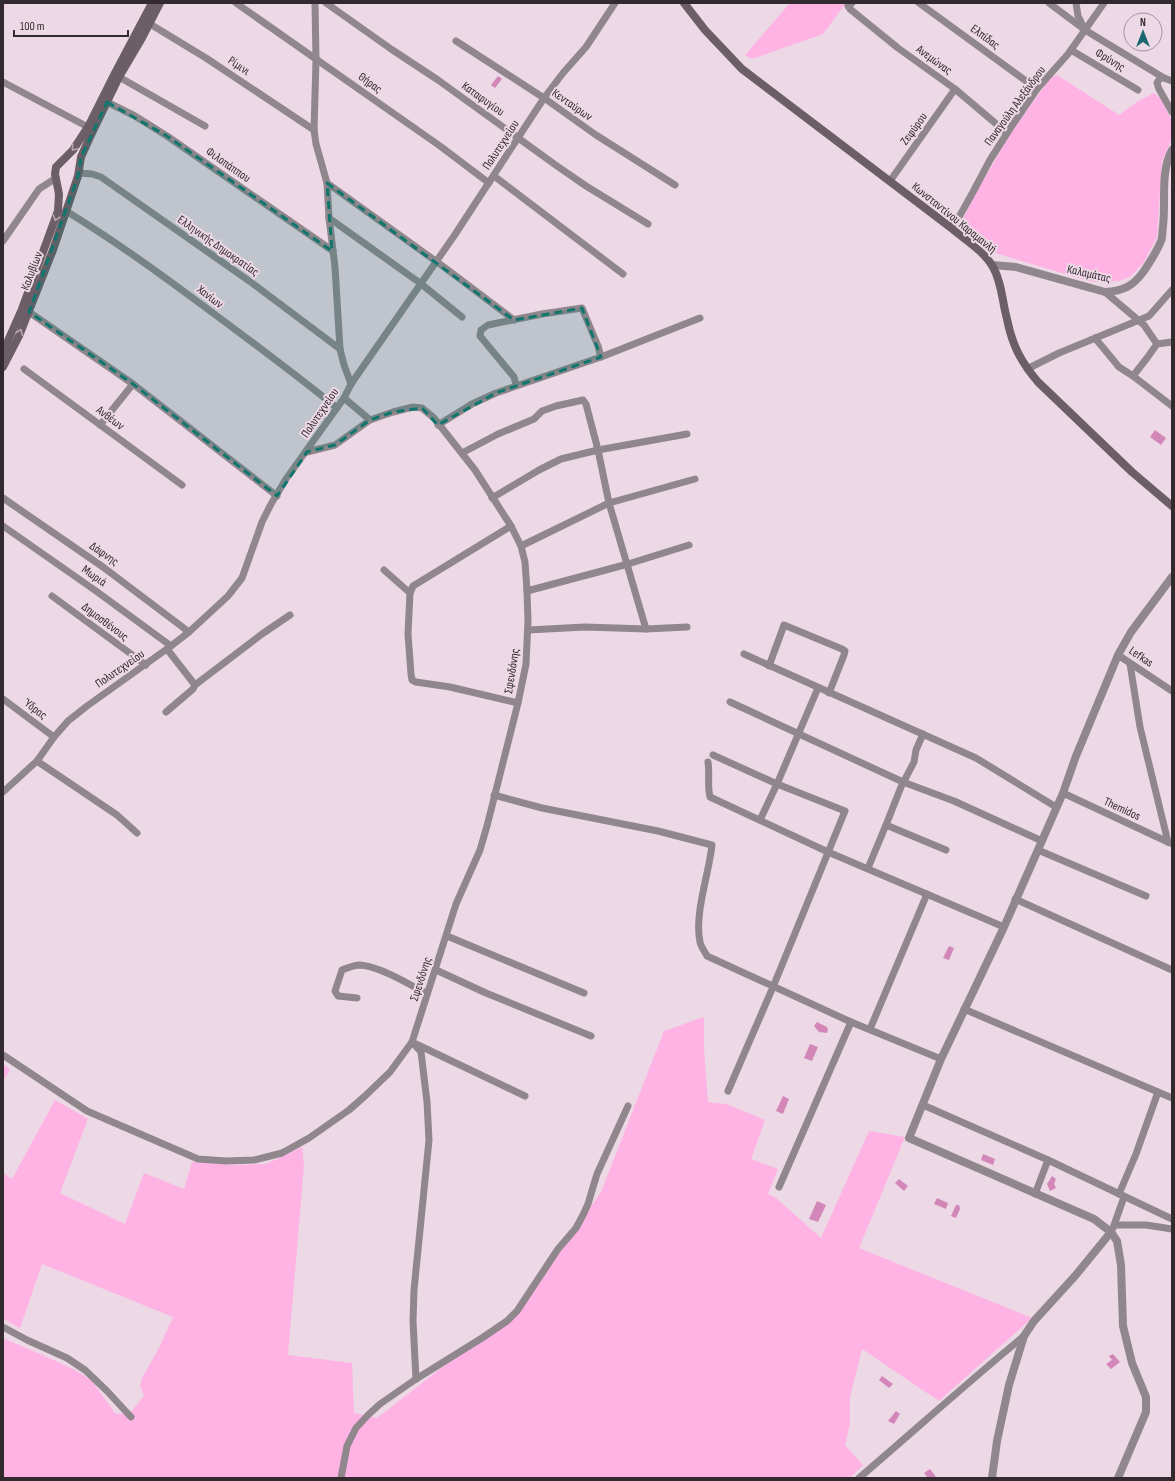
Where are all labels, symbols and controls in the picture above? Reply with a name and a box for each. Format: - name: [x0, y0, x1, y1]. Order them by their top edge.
- scale bar: [14, 12, 128, 38]
- north arrow: [1123, 12, 1163, 52]
- text: N: [1140, 16, 1146, 29]
- text: 100 m: [20, 19, 45, 34]
- street label: Ελπίδας: [967, 21, 1003, 53]
- street label: Ανεμώνας: [912, 41, 955, 78]
- street label: Φρύνης: [1092, 45, 1128, 75]
- street label: Ρίμινι: [225, 53, 253, 79]
- street label: Παναγούλη Αλεξάνδρου: [981, 63, 1049, 149]
- street label: Θήρας: [355, 69, 385, 97]
- street label: Καταφυγίου: [459, 78, 507, 120]
- street label: Κενταύρων: [549, 86, 595, 124]
- street label: Ζεφύρου: [897, 110, 931, 148]
- street label: Πολυτεχνείου: [479, 117, 523, 173]
- one-way arrow: [72, 143, 79, 151]
- street label: Φιλοπάππου: [203, 144, 253, 186]
- street label: Κωνσταντίνου Καραμανλή: [908, 179, 1000, 257]
- street label: Ελληνικής Δημοκρατίας: [174, 212, 262, 280]
- one-way arrow: [52, 214, 60, 221]
- street label: Καλυβίων: [18, 249, 46, 292]
- street label: Καλαμάτας: [1066, 262, 1113, 286]
- street label: Χανίων: [193, 282, 226, 312]
- one-way arrow: [16, 329, 24, 336]
- street label: Πολυτεχνείου: [298, 385, 342, 441]
- street label: Ανθέων: [92, 402, 127, 434]
- street label: Δάφνης: [87, 539, 122, 570]
- street label: Μωριά: [79, 562, 109, 590]
- street label: Δημοσθένους: [79, 599, 132, 645]
- street label: Lefkas: [1126, 643, 1156, 671]
- street label: Πολυτεχνείου: [93, 647, 147, 691]
- street label: Σφενδόνης: [501, 647, 523, 695]
- street label: Ύδρας: [19, 695, 50, 723]
- street label: Themidos: [1101, 794, 1143, 824]
- street label: Σφενδόνης: [407, 955, 435, 1003]

